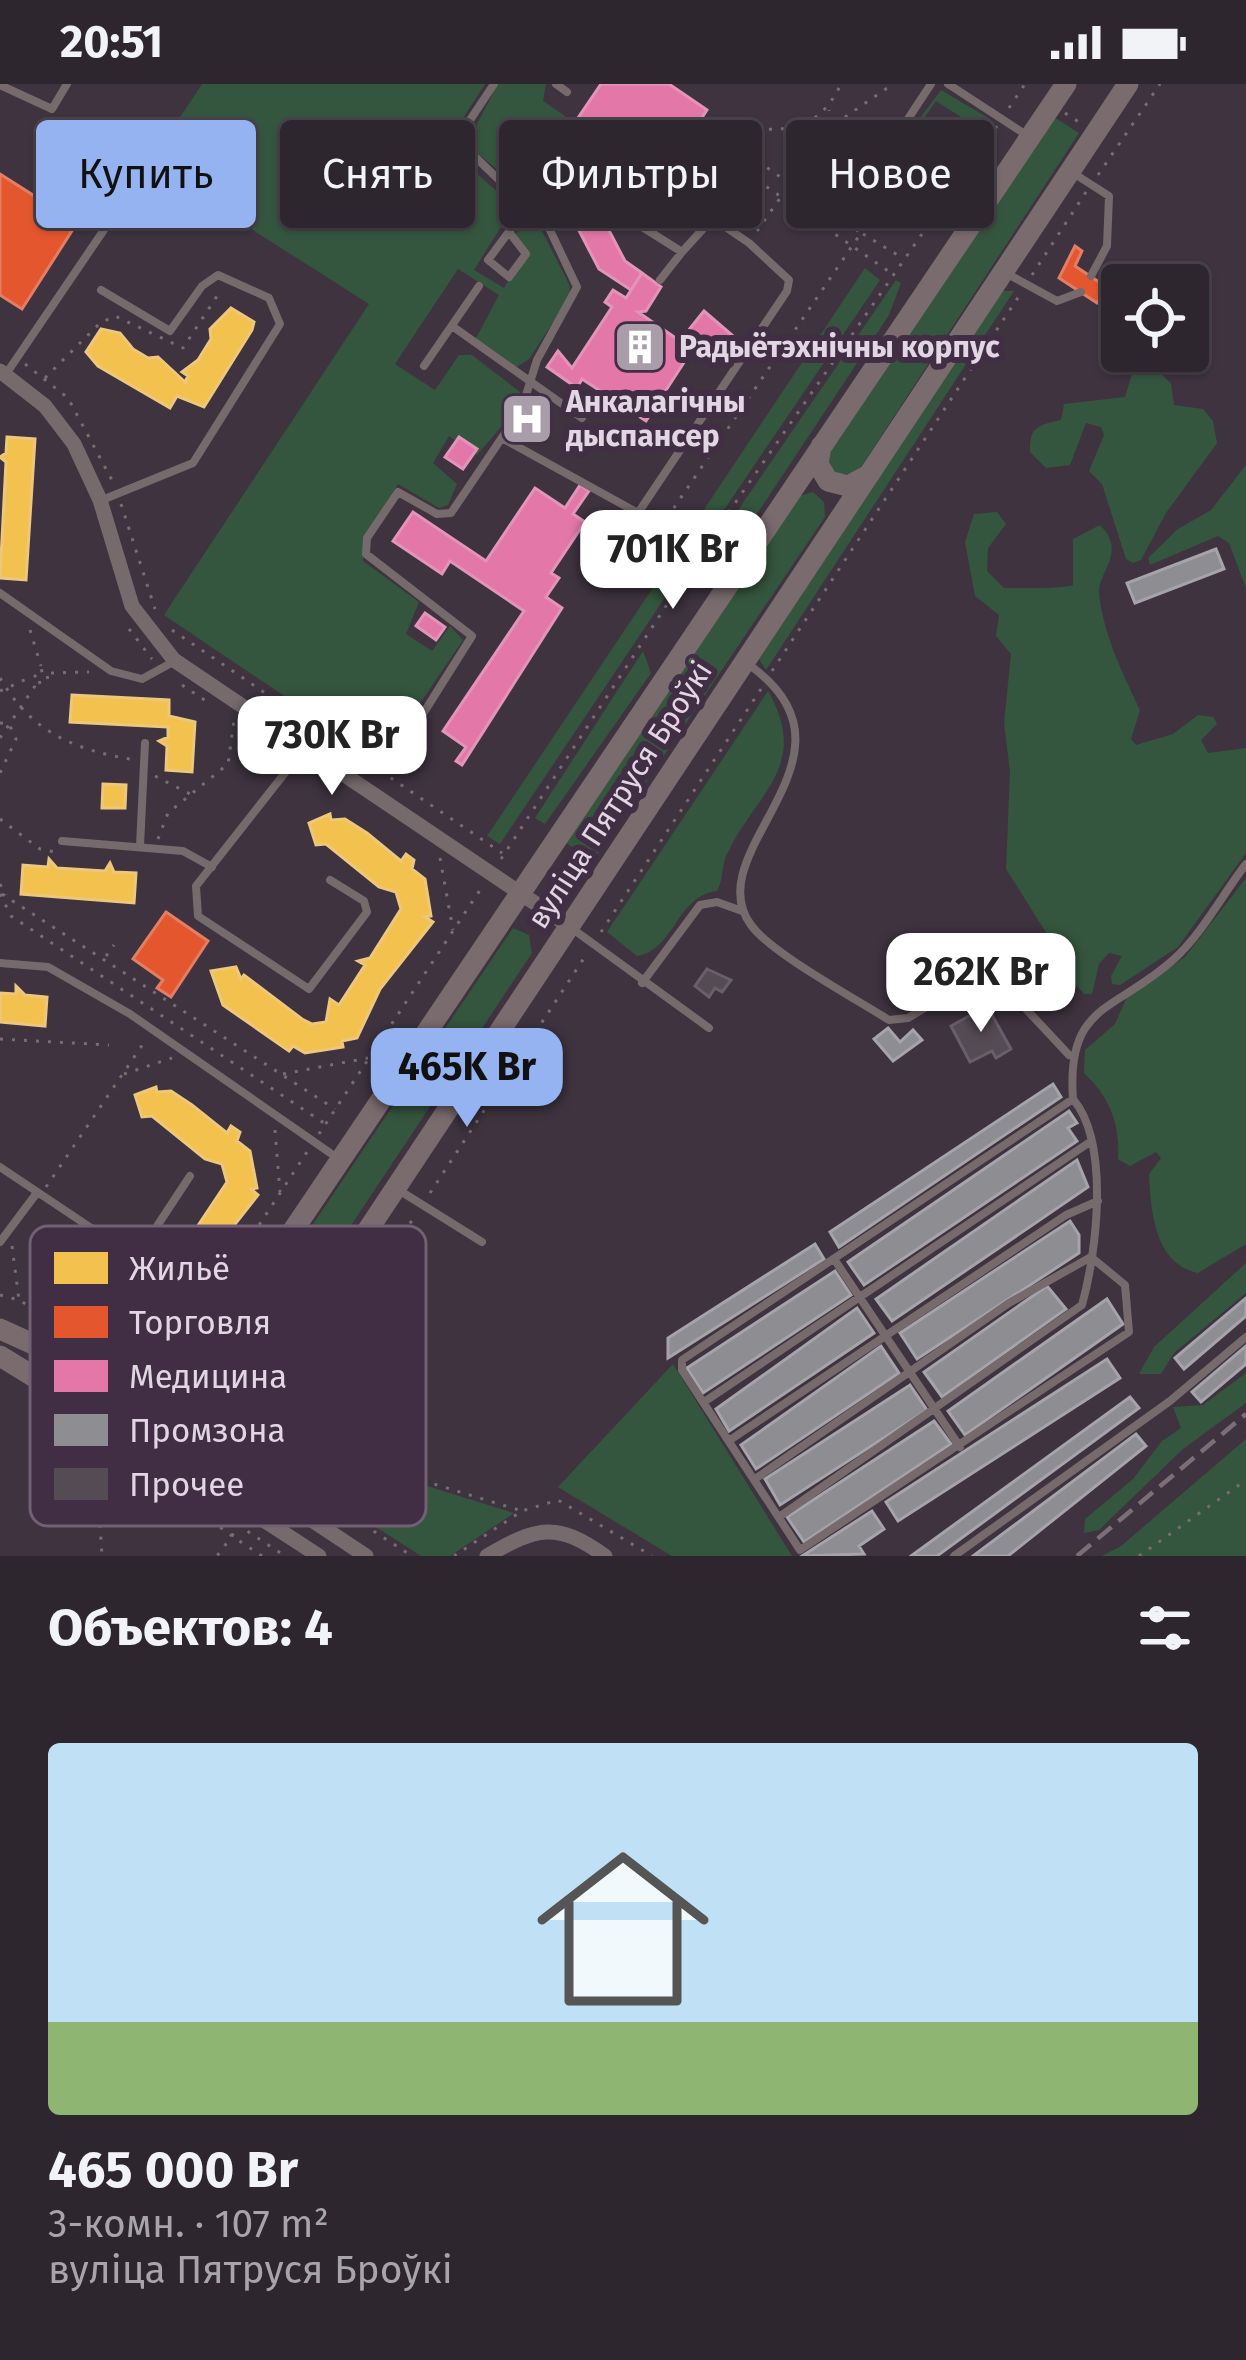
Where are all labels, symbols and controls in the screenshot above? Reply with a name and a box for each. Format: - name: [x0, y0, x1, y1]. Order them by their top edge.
- text: 20:51: [60, 15, 163, 69]
- chip: Купить: [36, 120, 256, 228]
- chip: Снять: [280, 120, 475, 228]
- chip: Фильтры: [499, 120, 762, 228]
- chip: Новое: [786, 120, 994, 228]
- map controls: [1101, 264, 1209, 372]
- button: locate: [1101, 264, 1209, 372]
- building icon: Радыётэхнічны корпус: [612, 319, 668, 375]
- place label: Радыётэхнічны корпус: [679, 329, 1000, 365]
- place label: Анкалагічны дыспансер: [565, 384, 746, 454]
- hospital icon: Анкалагічны дыспансер: [499, 391, 555, 447]
- pin: 701K Br: [562, 510, 784, 612]
- text: 701K Br: [607, 526, 739, 572]
- street label: вуліца Пятруся Броўкі: [520, 655, 720, 935]
- pin: 730K Br: [221, 696, 443, 798]
- text: 730K Br: [265, 712, 399, 758]
- pin: 262K Br: [870, 933, 1092, 1035]
- text: 262K Br: [913, 949, 1049, 995]
- pin: 465K Br: [356, 1028, 578, 1130]
- text: 465K Br: [398, 1044, 536, 1090]
- legend: [30, 1226, 426, 1526]
- text: Жильё: [129, 1249, 230, 1289]
- text: Торговля: [129, 1303, 271, 1343]
- text: Медицина: [129, 1357, 287, 1397]
- text: Промзона: [129, 1411, 285, 1451]
- text: Прочее: [129, 1465, 244, 1505]
- icon: filters: [1132, 1595, 1198, 1661]
- text: Объектов: 4: [48, 1597, 333, 1659]
- icon: home: [515, 1821, 731, 2037]
- text: 465 000 Br: [48, 2139, 298, 2201]
- text: 3-комн. · 107 m²: [48, 2201, 329, 2247]
- text: вуліца Пятруся Броўкі: [48, 2247, 453, 2293]

